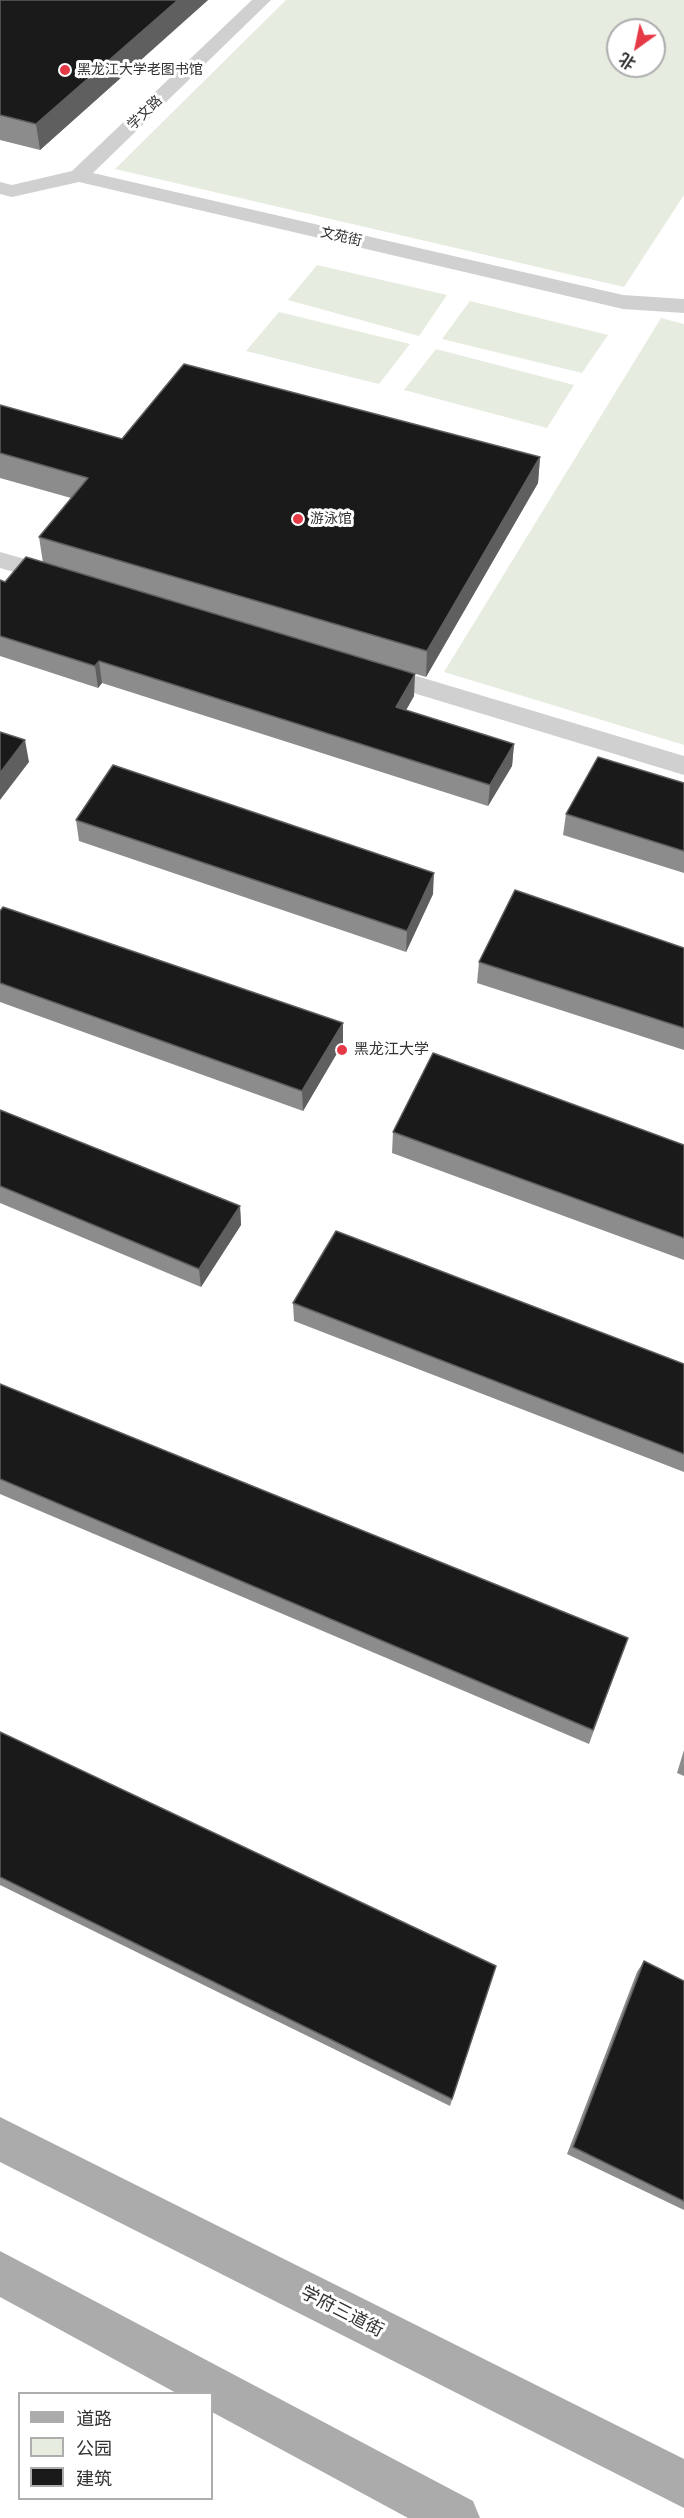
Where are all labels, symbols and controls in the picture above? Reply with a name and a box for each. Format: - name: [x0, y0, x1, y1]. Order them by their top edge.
- north arrow: [606, 18, 666, 78]
- text: 北: [615, 49, 639, 74]
- place label: 黑龙江大学老图书馆: [77, 62, 203, 78]
- marker: 黑龙江大学老图书馆: [58, 63, 72, 77]
- street label: 学文路: [124, 92, 166, 134]
- street label: 文苑街: [319, 224, 363, 250]
- place label: 游泳馆: [310, 511, 352, 527]
- marker: 游泳馆: [291, 512, 305, 526]
- place label: 黑龙江大学: [354, 1041, 429, 1059]
- marker: 黑龙江大学: [335, 1043, 349, 1057]
- street label: 学府三道街: [297, 2282, 387, 2342]
- legend: [18, 2392, 213, 2500]
- text: 道路: [76, 2407, 112, 2430]
- text: 公园: [76, 2437, 112, 2460]
- text: 建筑: [76, 2467, 112, 2490]

